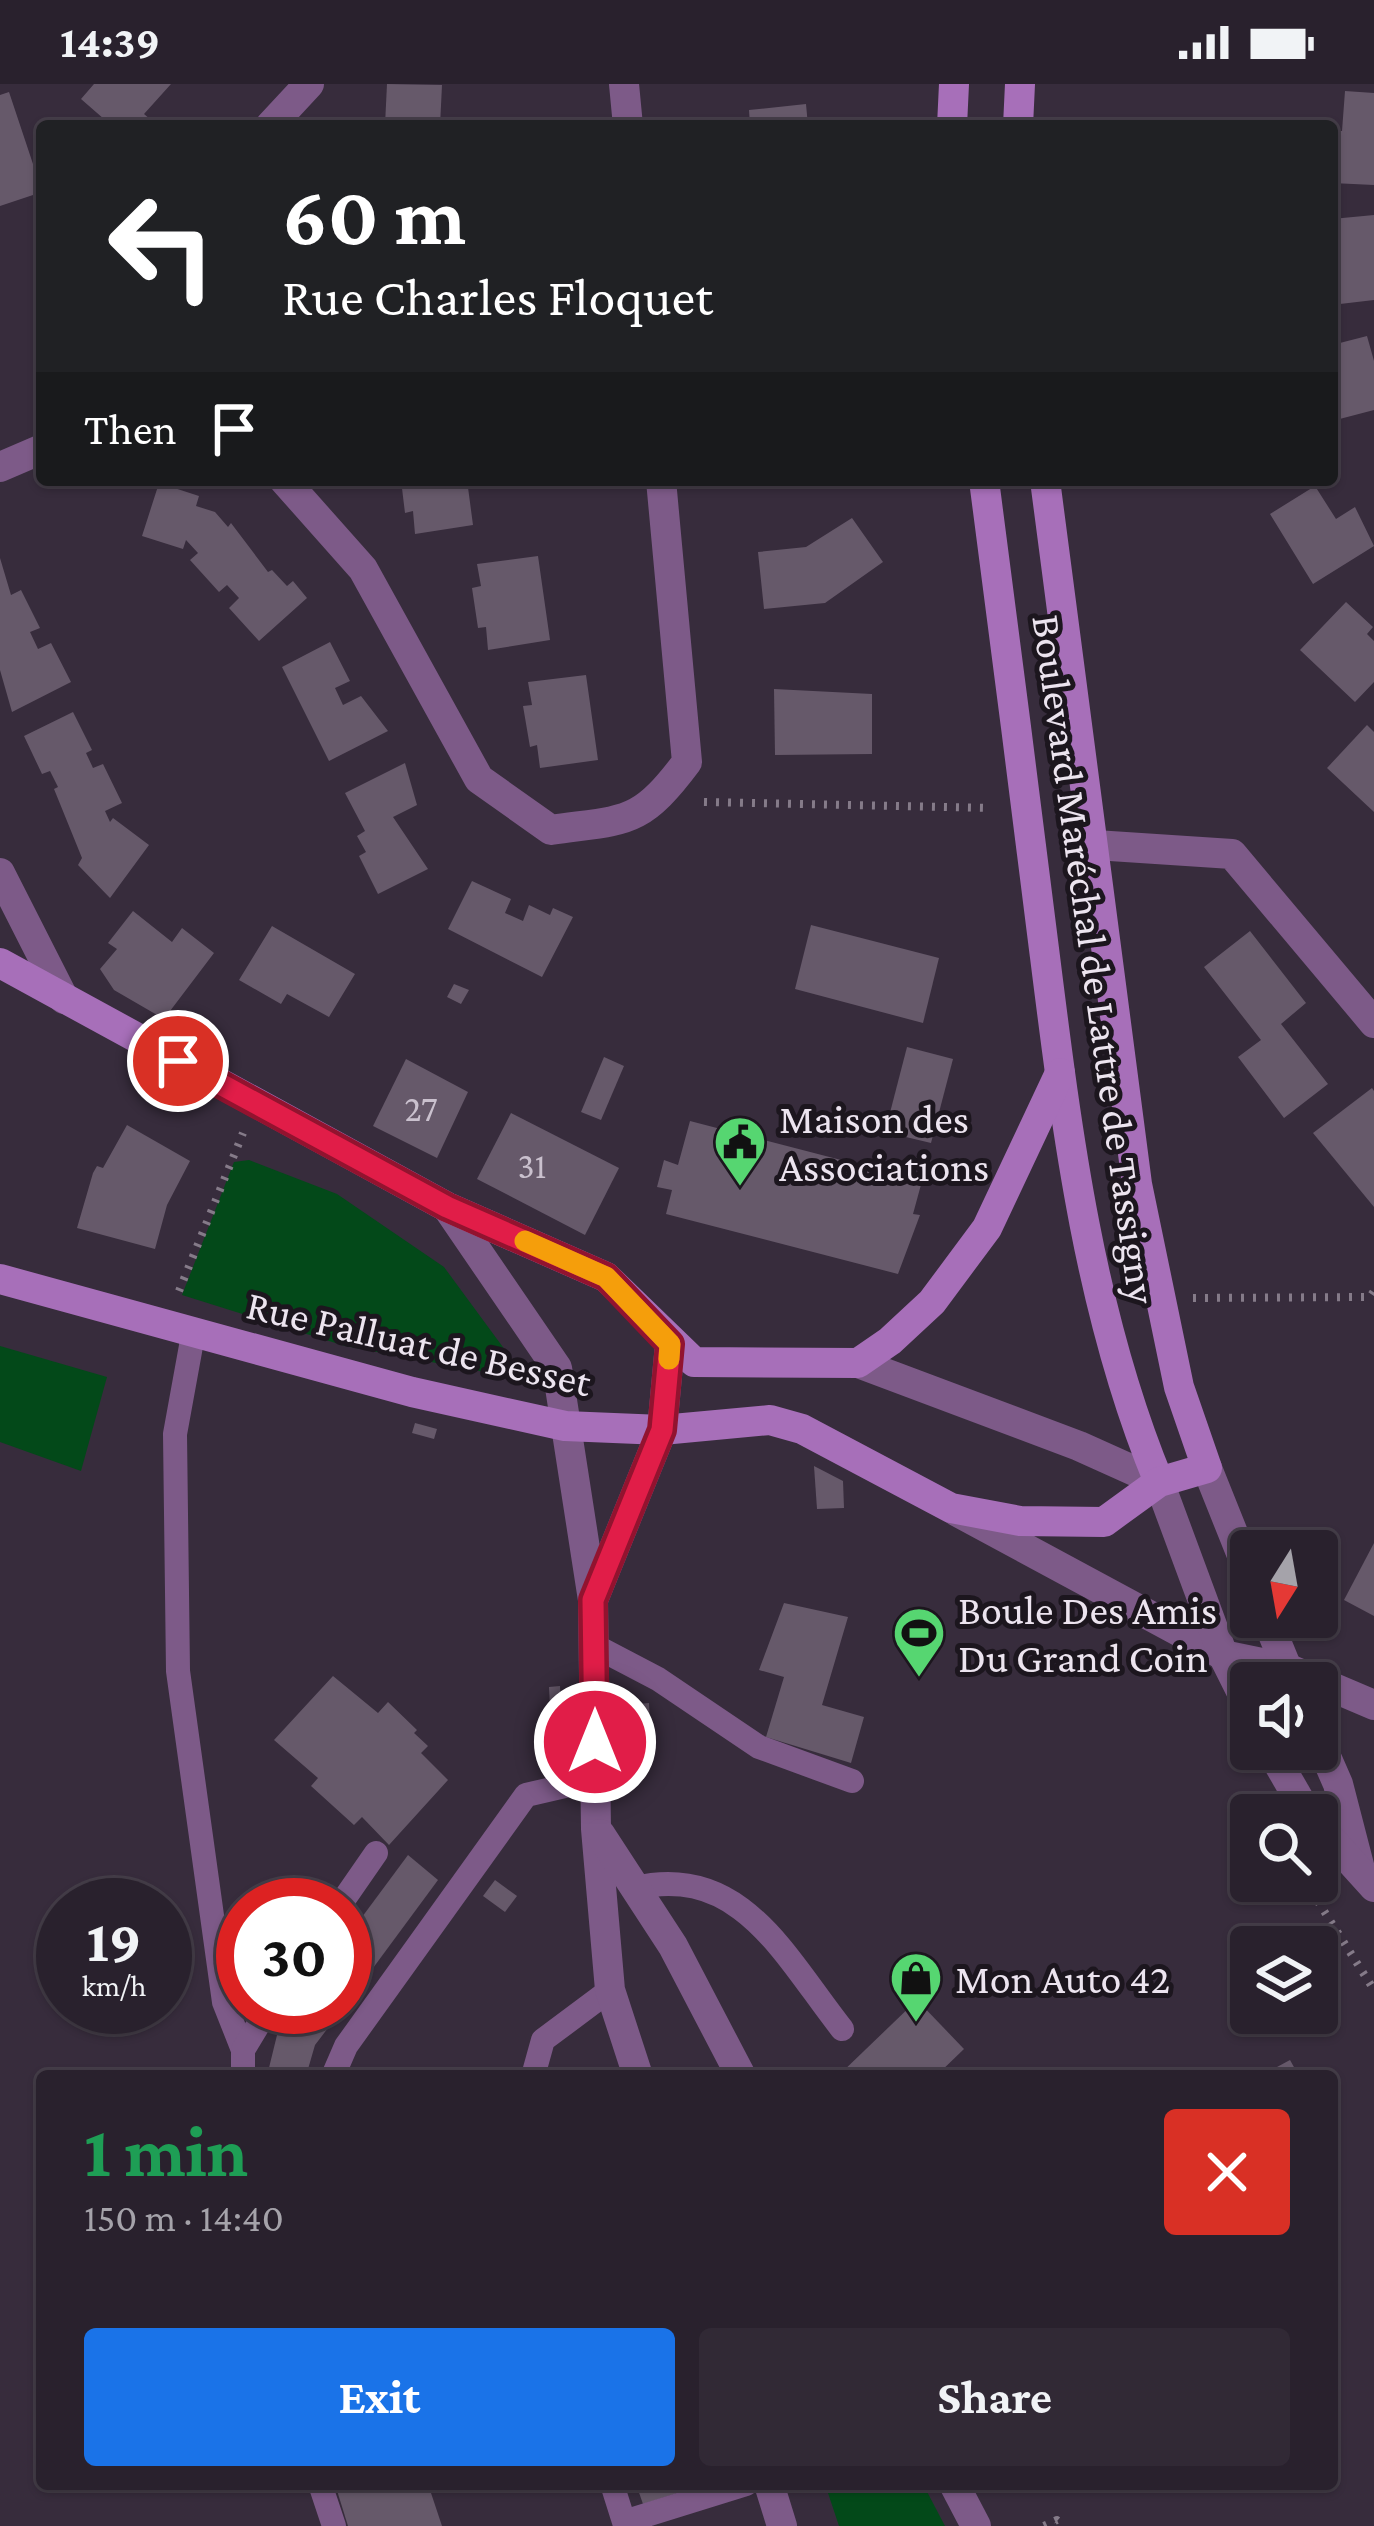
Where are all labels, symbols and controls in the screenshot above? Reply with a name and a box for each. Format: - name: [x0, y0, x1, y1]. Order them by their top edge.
- text: 14:39: [60, 17, 160, 67]
- icon: left: [84, 168, 240, 324]
- text: 60 m: [282, 169, 466, 262]
- text: Rue Charles Floquet: [282, 267, 713, 327]
- icon: arrive: [201, 396, 267, 462]
- text: Then: [84, 404, 177, 454]
- street label: Boulevard Maréchal de Lattre de Tassigny: [1023, 611, 1167, 1307]
- pin: [127, 1010, 229, 1112]
- icon: arrive: [145, 1028, 211, 1094]
- house number: 27: [404, 1089, 438, 1129]
- place label: Maison des Associations: [779, 1095, 989, 1190]
- public building icon: Maison des Associations: [712, 1114, 768, 1188]
- house number: 31: [517, 1146, 547, 1186]
- street label: Rue Palluat de Besset: [242, 1281, 597, 1406]
- north arrow: [1230, 1530, 1338, 1638]
- map controls: [1230, 1530, 1338, 2034]
- place label: Boule Des Amis Du Grand Coin: [958, 1586, 1217, 1681]
- sports icon: Boule Des Amis Du Grand Coin: [891, 1605, 947, 1679]
- button: sound: [1230, 1662, 1338, 1770]
- position arrow: [532, 1679, 658, 1805]
- button: search: [1230, 1794, 1338, 1902]
- speed limit sign: 30: [216, 1878, 372, 2034]
- text: 19: [86, 1907, 142, 1974]
- button: layers: [1230, 1926, 1338, 2034]
- shop icon: Mon Auto 42: [888, 1950, 944, 2024]
- place label: Mon Auto 42: [955, 1955, 1170, 2002]
- text: km/h: [82, 1969, 146, 2002]
- button: close: [1164, 2109, 1290, 2235]
- text: 1 min: [84, 2111, 248, 2191]
- text: 150 m · 14:40: [84, 2196, 284, 2239]
- button: Exit: [84, 2328, 675, 2466]
- button: Share: [699, 2328, 1290, 2466]

